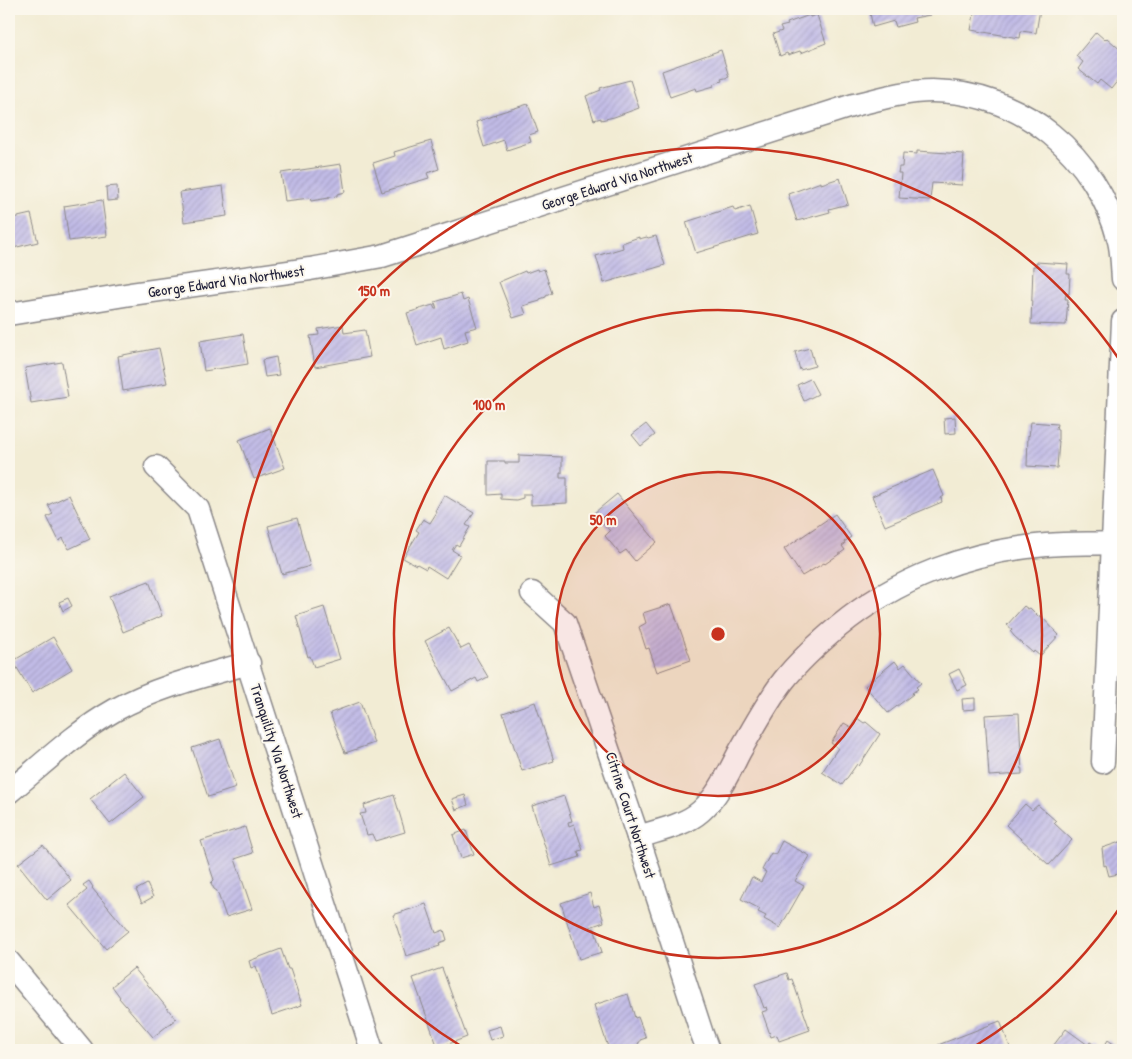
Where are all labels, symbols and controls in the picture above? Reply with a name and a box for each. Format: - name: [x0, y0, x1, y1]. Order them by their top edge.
- street label: George Edward Via Northwest: [539, 146, 696, 215]
- street label: George Edward Via Northwest: [146, 260, 306, 302]
- text: 150 m: [358, 280, 390, 301]
- text: 100 m: [473, 394, 505, 415]
- text: 50 m: [590, 509, 616, 530]
- centre of rings: [709, 625, 727, 643]
- street label: Tranquility Via Northwest: [245, 681, 309, 822]
- street label: Citrine Court Northwest: [601, 749, 662, 882]

